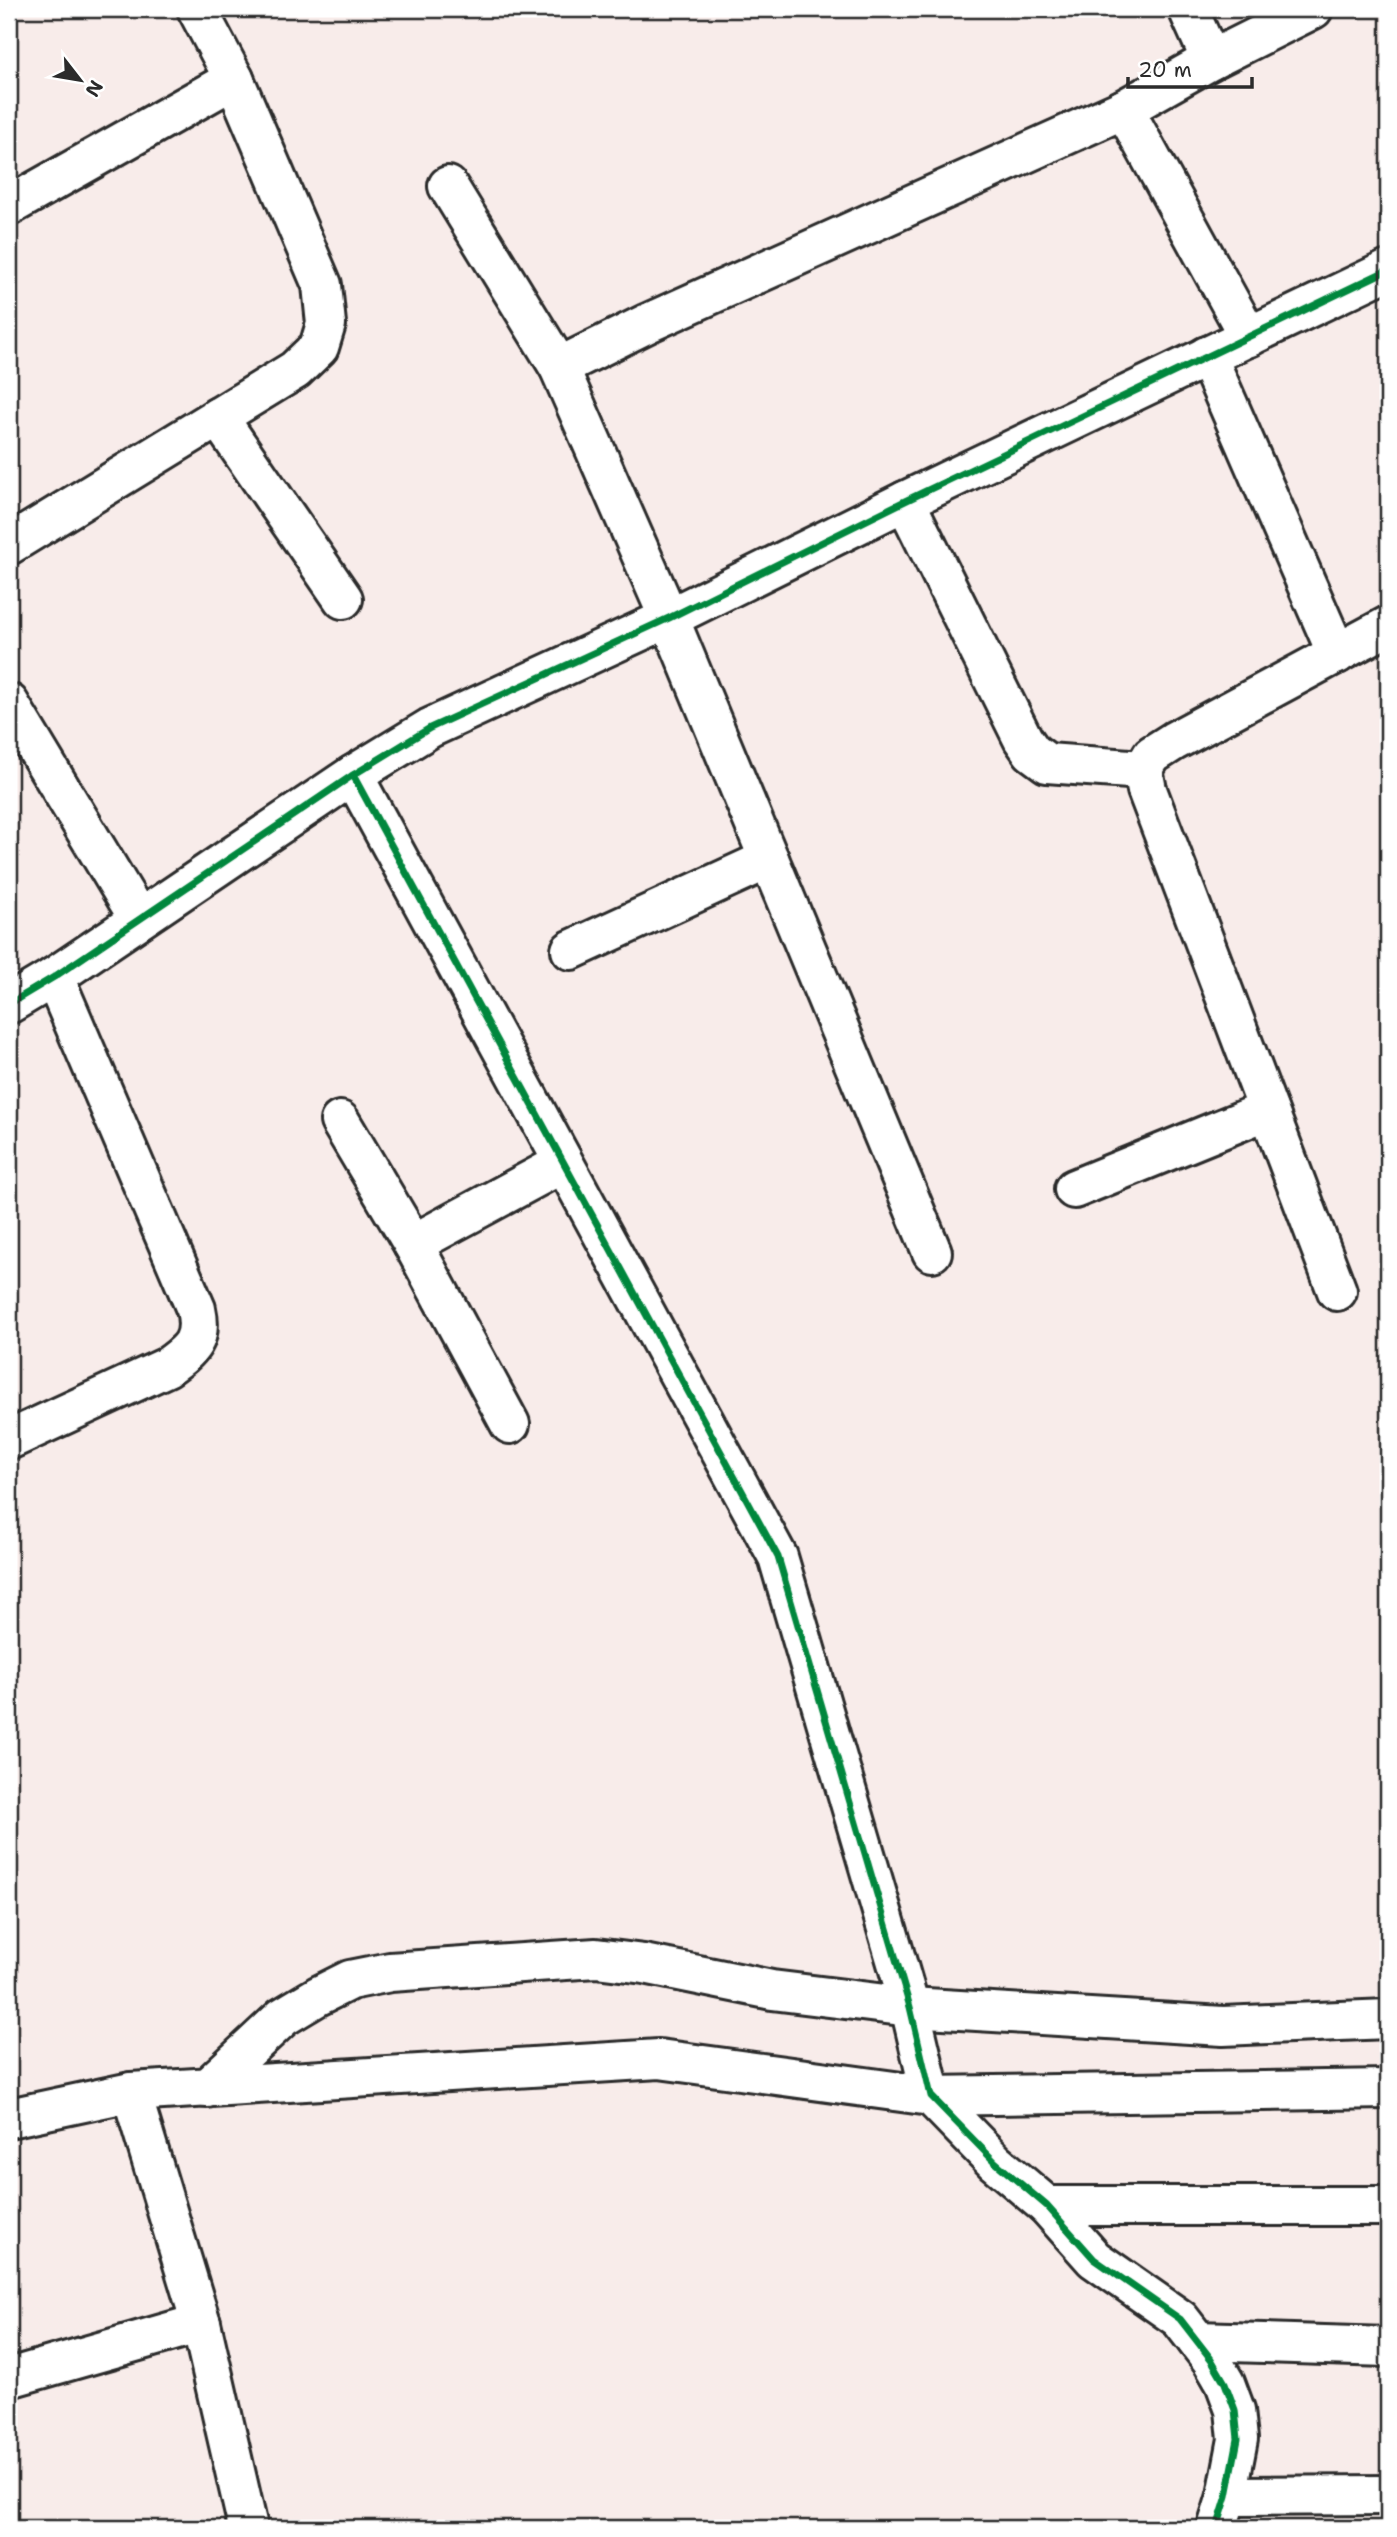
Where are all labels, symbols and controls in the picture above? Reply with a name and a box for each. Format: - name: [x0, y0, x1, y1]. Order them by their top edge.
- north arrow: [46, 46, 116, 116]
- scale bar: [1128, 46, 1252, 90]
- text: 20 m: [1138, 56, 1192, 84]
- text: N: [80, 76, 109, 101]

